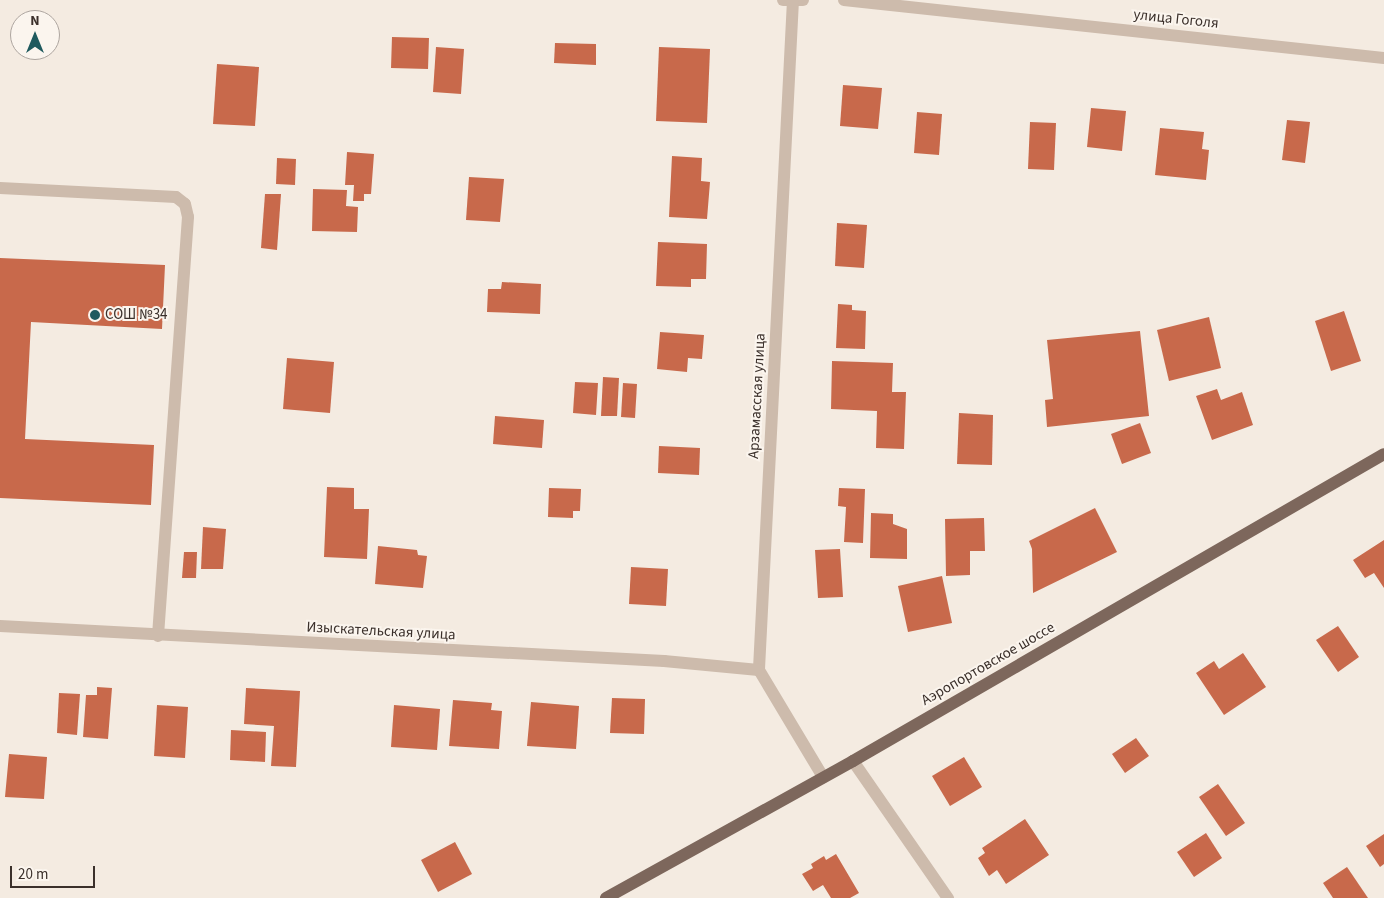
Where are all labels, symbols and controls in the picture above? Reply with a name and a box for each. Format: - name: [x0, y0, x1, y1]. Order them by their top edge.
- street label: улица Гоголя: [1132, 6, 1220, 32]
- north arrow: [10, 10, 60, 60]
- text: N: [30, 11, 40, 31]
- place label: СОШ №34: [105, 306, 168, 324]
- marker: СОШ №34: [89, 309, 101, 321]
- street label: Арзамасская улица: [745, 333, 769, 459]
- street label: Изыскательская улица: [306, 618, 456, 644]
- street label: Аэропортовское шоссе: [918, 618, 1058, 710]
- scale bar: [12, 856, 98, 888]
- text: 20 m: [18, 864, 48, 885]

